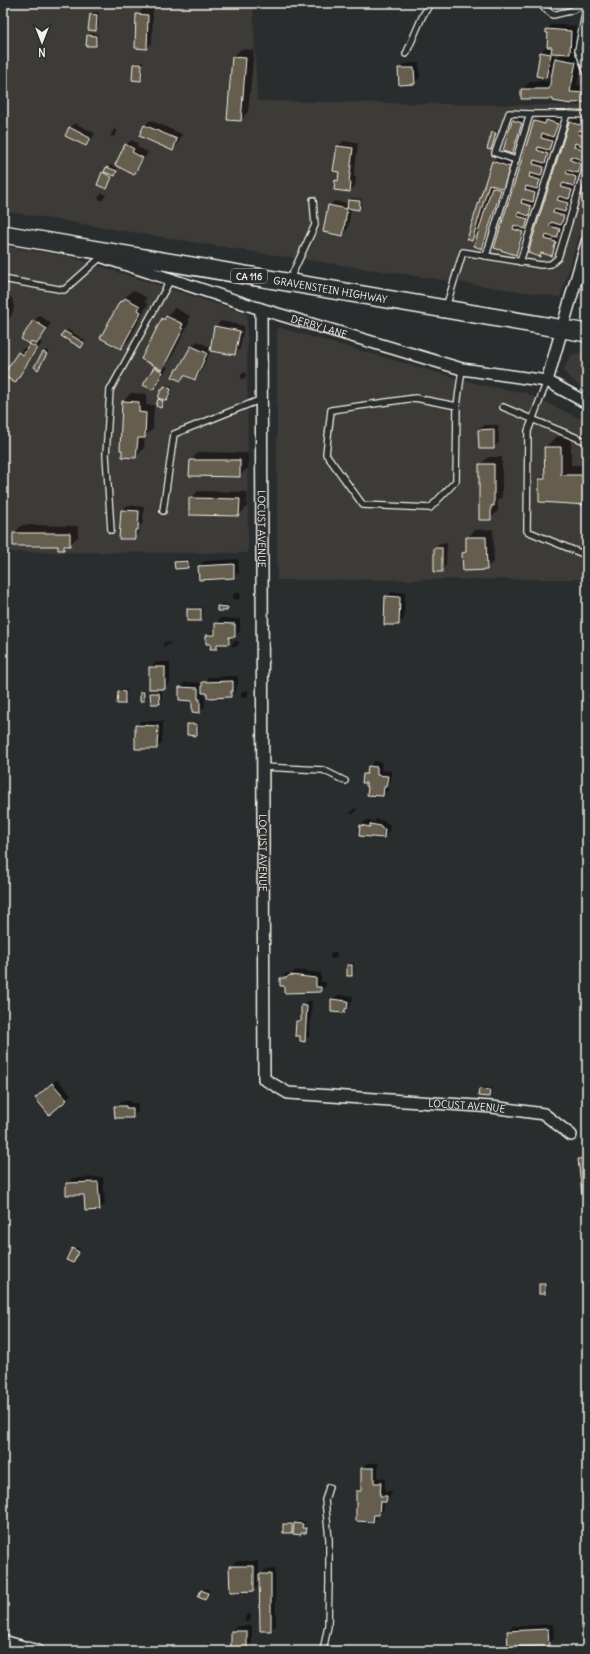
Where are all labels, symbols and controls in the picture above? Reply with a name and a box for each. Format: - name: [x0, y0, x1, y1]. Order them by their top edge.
- north arrow: [22, 22, 62, 62]
- text: N: [38, 45, 46, 59]
- road number: CA 116: [231, 269, 267, 283]
- street label: GRAVENSTEIN HIGHWAY: [272, 273, 389, 306]
- street label: DERBY LANE: [289, 312, 349, 341]
- street label: LOCUST AVENUE: [255, 490, 269, 568]
- street label: LOCUST AVENUE: [256, 814, 270, 892]
- street label: LOCUST AVENUE: [428, 1096, 506, 1115]

